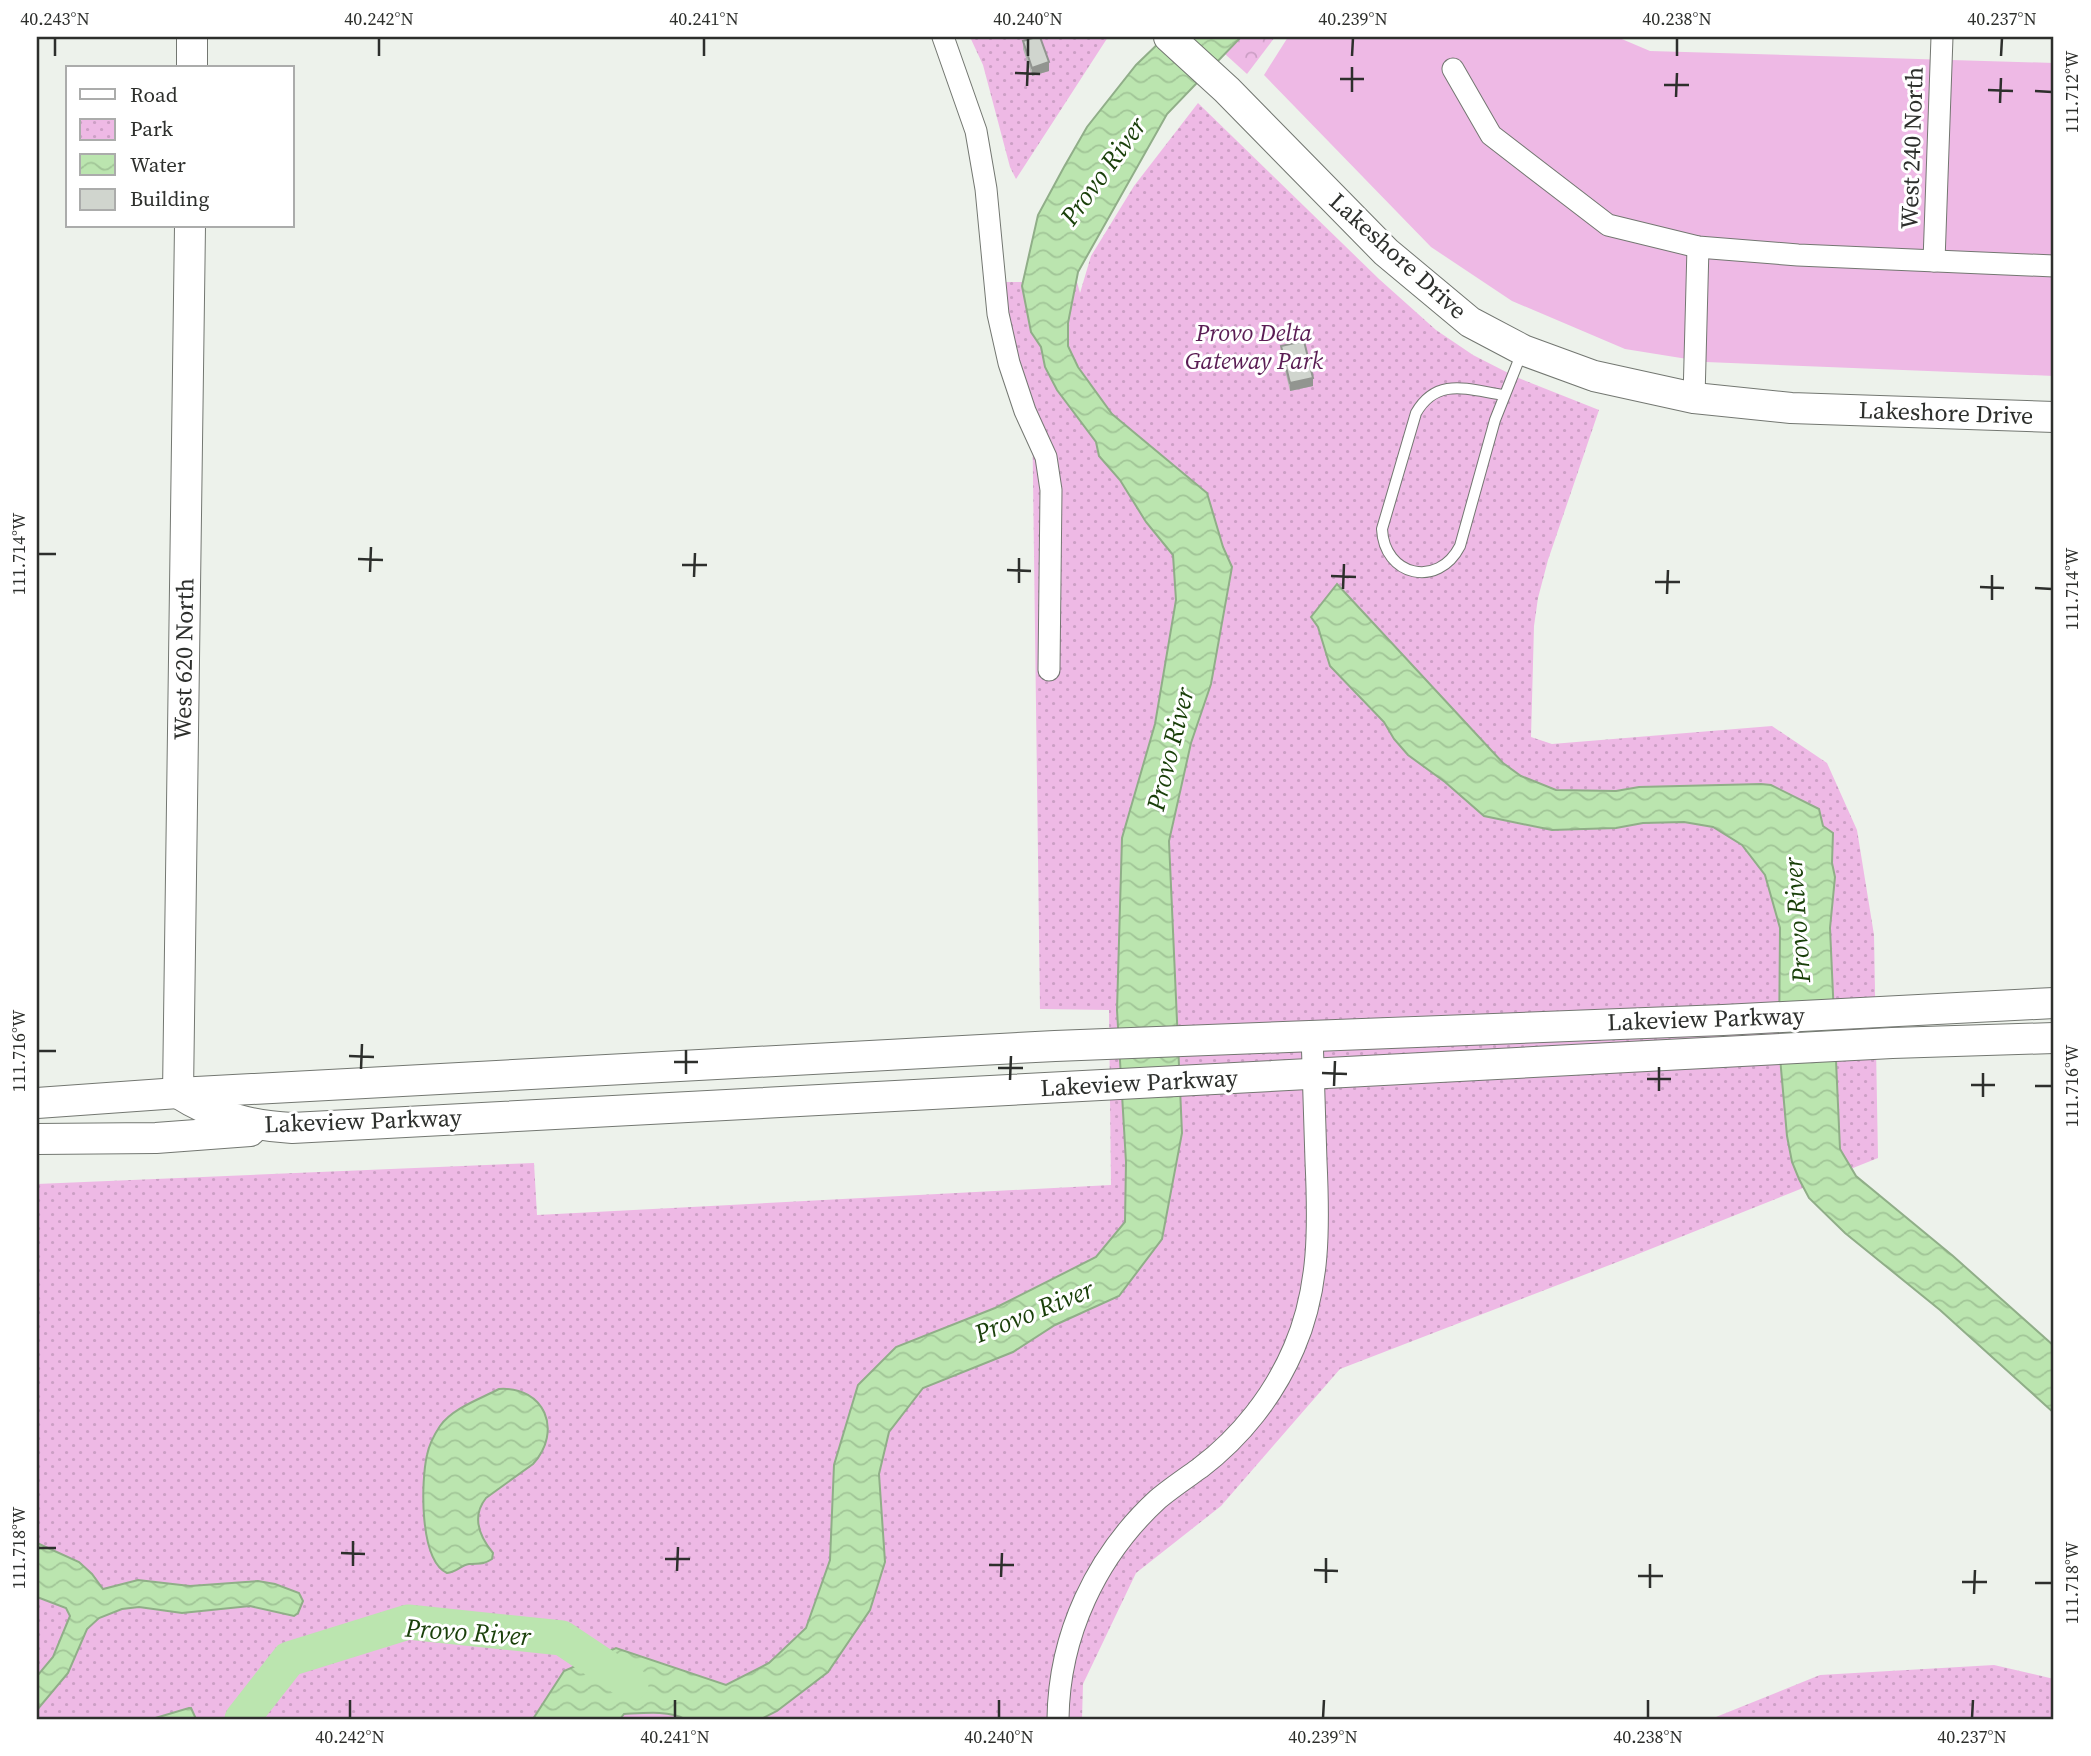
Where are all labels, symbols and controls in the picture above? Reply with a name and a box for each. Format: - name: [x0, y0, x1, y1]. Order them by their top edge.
- text: 40.243°N: [20, 6, 90, 31]
- text: 40.242°N: [344, 6, 414, 31]
- text: 40.241°N: [669, 6, 739, 31]
- text: 40.240°N: [993, 6, 1063, 31]
- text: 40.239°N: [1318, 6, 1388, 31]
- text: 40.238°N: [1642, 6, 1712, 31]
- text: 40.237°N: [1967, 6, 2037, 31]
- text: 111.712°W: [2059, 50, 2084, 133]
- legend: [66, 66, 294, 228]
- street label: West 240 North: [1892, 66, 1931, 230]
- text: Road: [130, 80, 178, 109]
- water label: Provo River: [1051, 109, 1155, 233]
- text: Park: [130, 114, 174, 143]
- text: Water: [130, 150, 186, 179]
- text: Building: [130, 184, 209, 213]
- street label: Lakeshore Drive: [1322, 185, 1474, 326]
- park label: Provo Delta Gateway Park: [1185, 316, 1324, 377]
- street label: Lakeshore Drive: [1858, 393, 2034, 432]
- text: 111.714°W: [6, 512, 31, 595]
- text: 111.714°W: [2059, 547, 2084, 630]
- street label: West 620 North: [166, 578, 201, 740]
- water label: Provo River: [1137, 683, 1203, 815]
- water label: Provo River: [1775, 855, 1819, 985]
- street label: Lakeview Parkway: [1607, 999, 1806, 1038]
- text: 111.716°W: [6, 1009, 31, 1092]
- text: 111.716°W: [2059, 1044, 2084, 1127]
- street label: Lakeview Parkway: [1039, 1061, 1239, 1104]
- street label: Lakeview Parkway: [264, 1101, 463, 1140]
- water label: Provo River: [968, 1271, 1100, 1352]
- text: 111.718°W: [6, 1506, 31, 1589]
- text: 111.718°W: [2059, 1541, 2084, 1624]
- water label: Provo River: [403, 1610, 533, 1654]
- text: 40.242°N: [315, 1724, 385, 1749]
- text: 40.241°N: [640, 1724, 710, 1749]
- text: 40.240°N: [964, 1724, 1034, 1749]
- text: 40.239°N: [1288, 1724, 1358, 1749]
- text: 40.238°N: [1613, 1724, 1683, 1749]
- text: 40.237°N: [1937, 1724, 2007, 1749]

